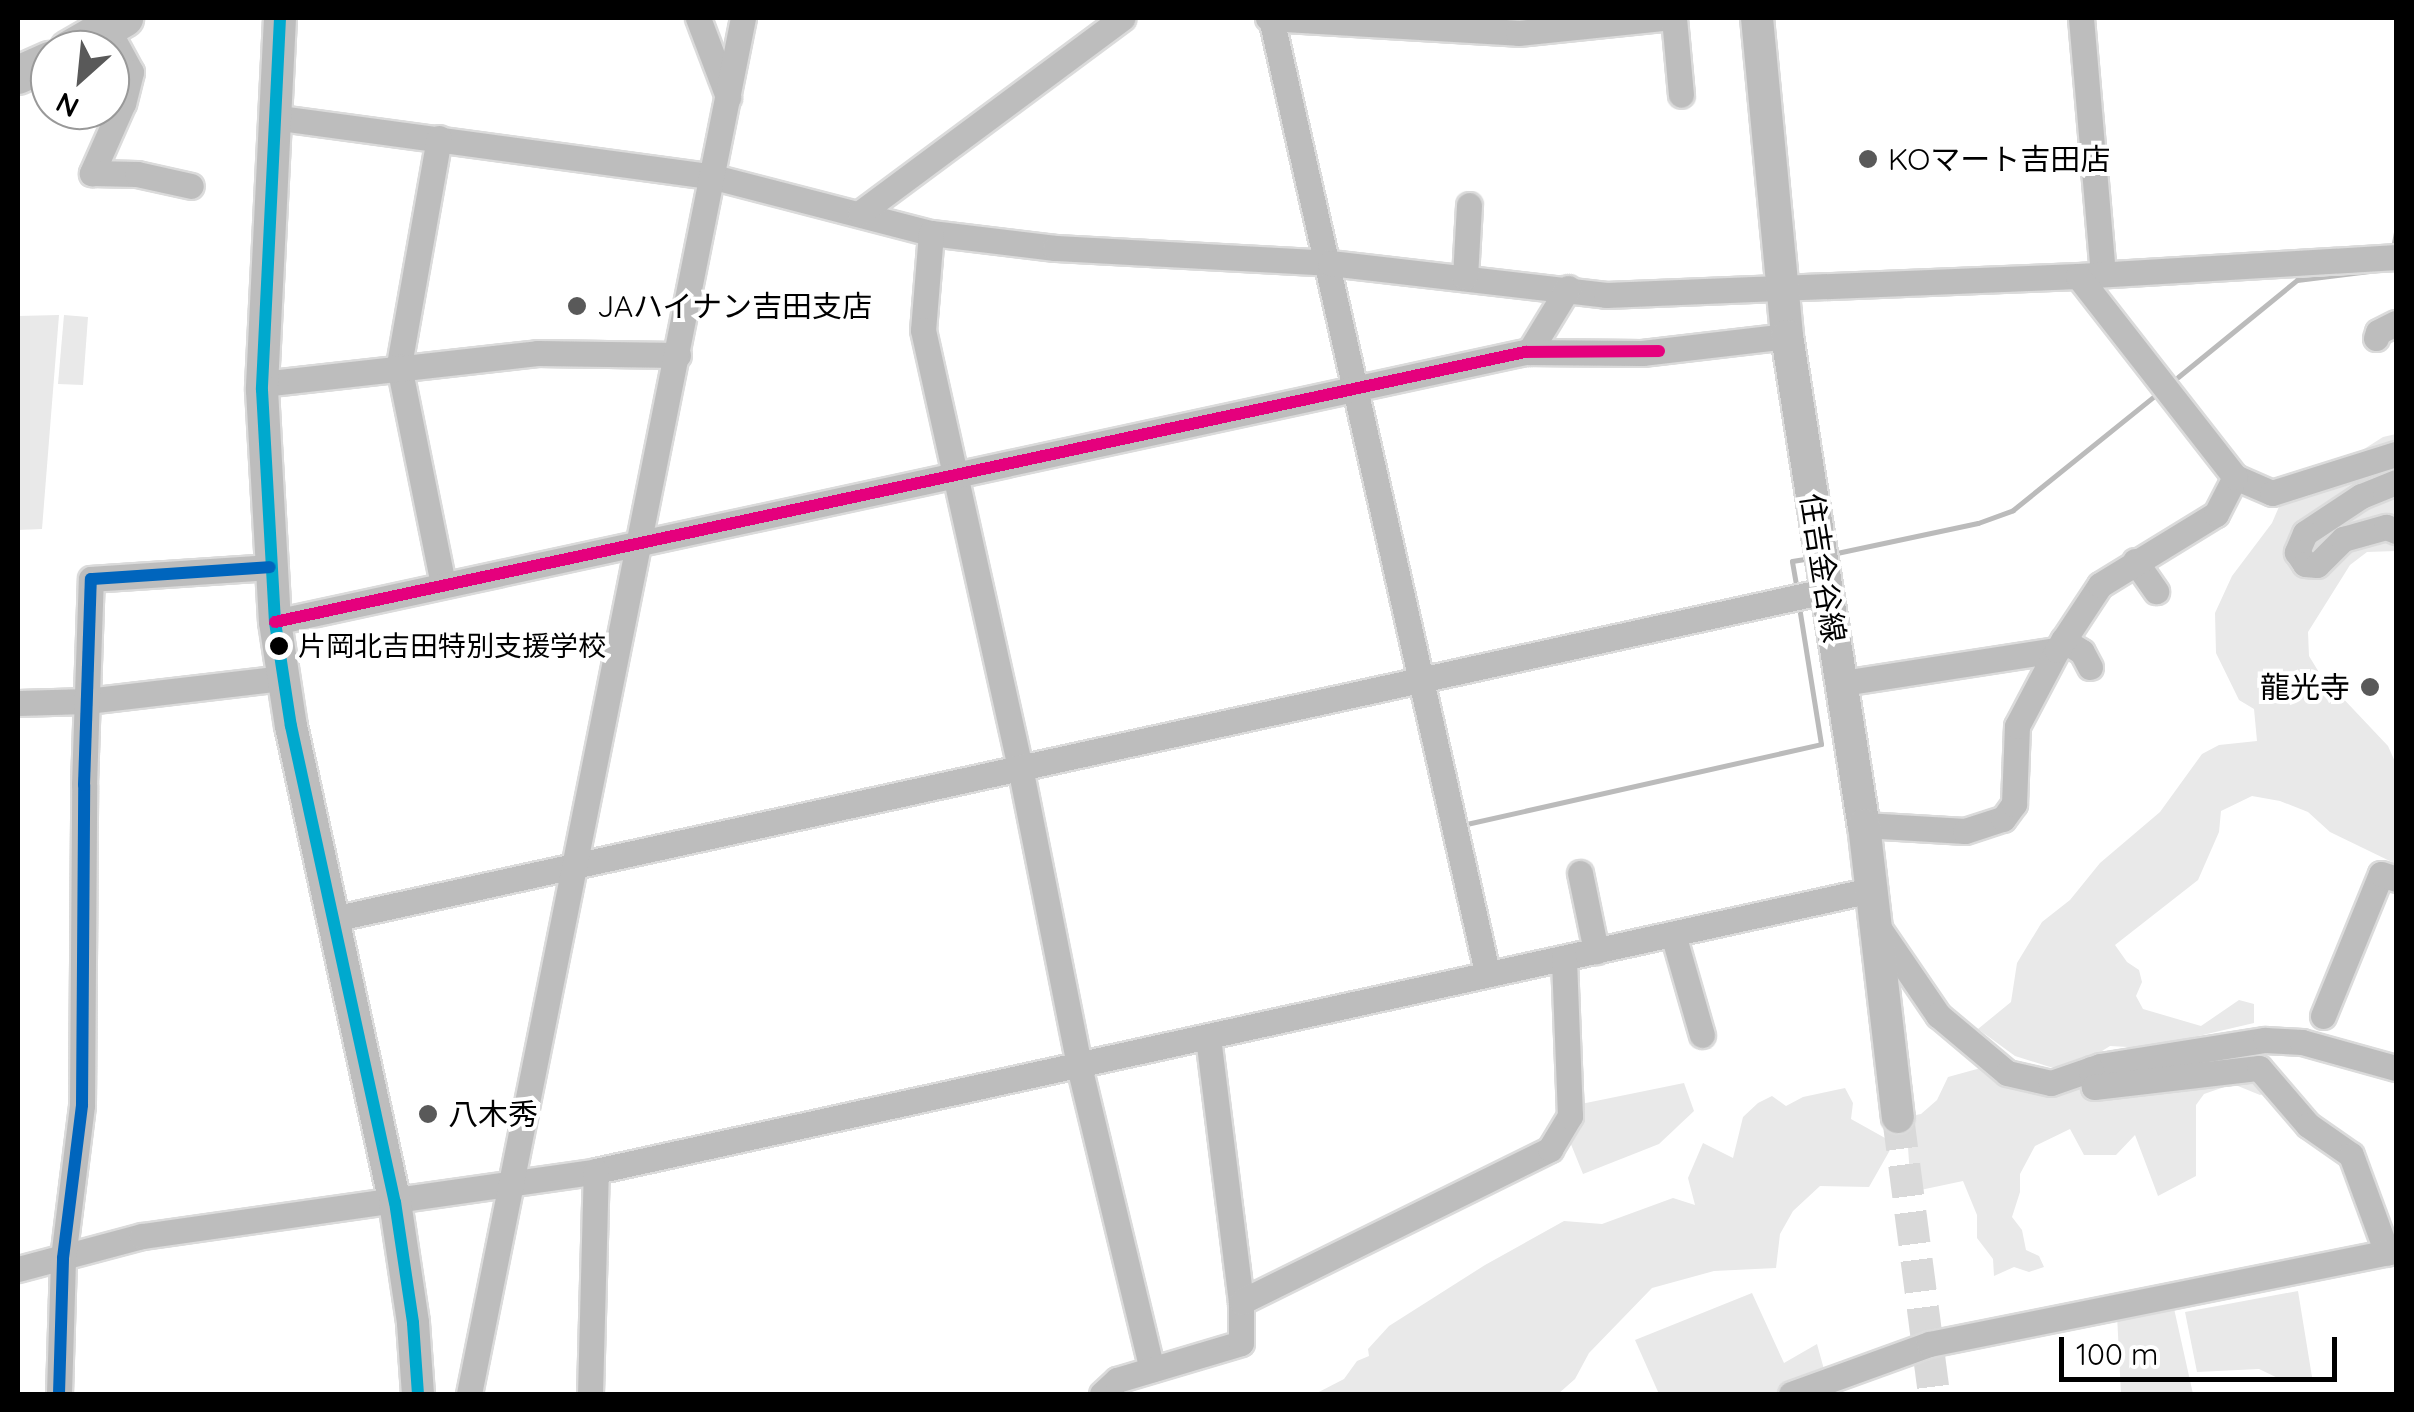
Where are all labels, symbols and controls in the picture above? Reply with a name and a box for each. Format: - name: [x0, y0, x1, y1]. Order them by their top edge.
- north arrow: [30, 30, 130, 130]
- text: N: [50, 85, 84, 126]
- place label: KOマート吉田店: [1888, 141, 2110, 177]
- marker: KOマート吉田店: [1857, 148, 1879, 170]
- place label: JAハイナン吉田支店: [597, 288, 873, 324]
- marker: JAハイナン吉田支店: [566, 295, 588, 317]
- street label: 住吉金谷線: [1793, 491, 1853, 645]
- place label: 片岡北吉田特別支援学校: [298, 629, 606, 663]
- marker: 片岡北吉田特別支援学校: [269, 636, 289, 656]
- place label: 龍光寺: [2260, 669, 2350, 705]
- marker: 龍光寺: [2359, 676, 2381, 698]
- place label: 八木秀: [448, 1096, 538, 1132]
- marker: 八木秀: [417, 1103, 439, 1125]
- scale bar: [2064, 1317, 2342, 1379]
- text: 100 m: [2076, 1335, 2158, 1373]

